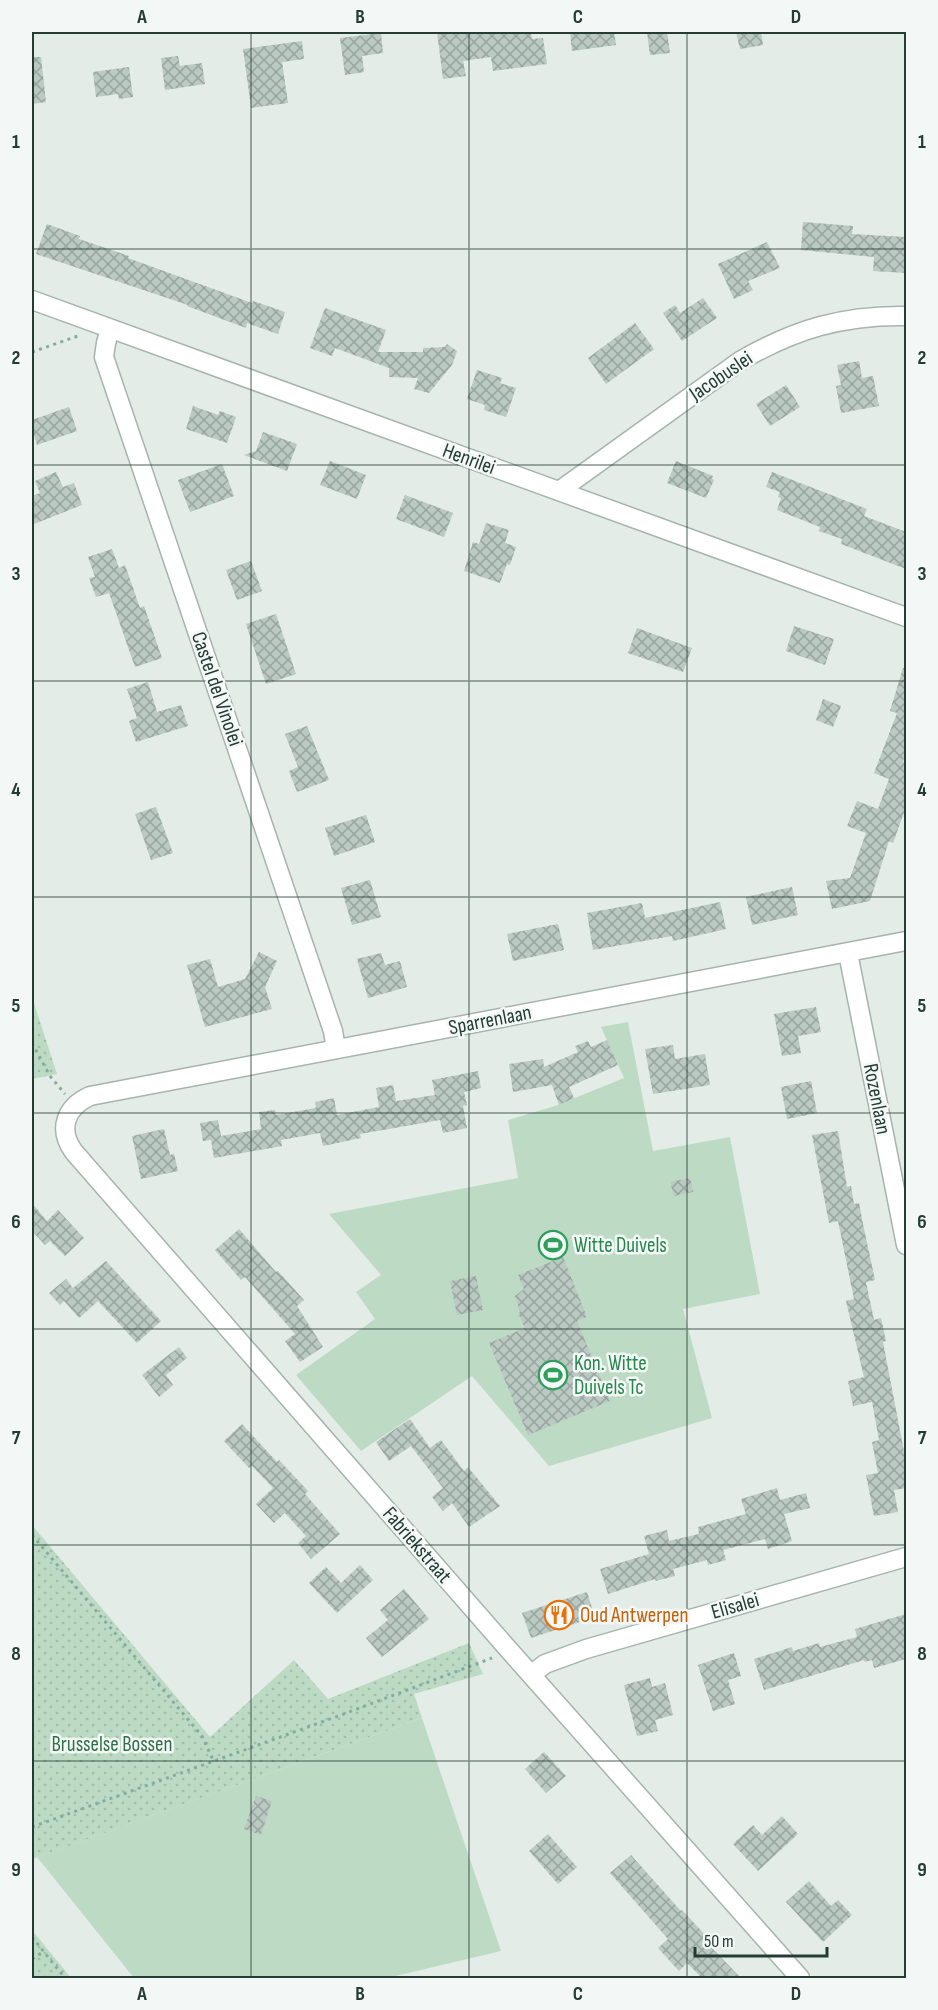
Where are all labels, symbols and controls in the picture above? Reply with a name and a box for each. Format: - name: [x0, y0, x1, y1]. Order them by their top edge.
- text: A: [136, 5, 147, 29]
- text: B: [355, 5, 365, 29]
- text: C: [573, 5, 583, 29]
- text: D: [791, 5, 801, 29]
- text: 1: [12, 130, 20, 154]
- text: 1: [918, 130, 926, 154]
- text: 2: [12, 346, 20, 370]
- street label: Jacobuslei: [684, 346, 757, 407]
- text: 2: [918, 346, 926, 370]
- street label: Henrilei: [439, 438, 499, 480]
- text: 3: [12, 562, 21, 586]
- text: 3: [918, 562, 927, 586]
- street label: Castel del Vinolei: [186, 629, 248, 749]
- text: 4: [11, 778, 21, 802]
- text: 4: [917, 778, 927, 802]
- text: 5: [12, 994, 21, 1018]
- text: 5: [918, 994, 927, 1018]
- street label: Sparrenlaan: [446, 1000, 534, 1040]
- street label: Rozenlaan: [858, 1061, 896, 1137]
- text: 6: [11, 1210, 21, 1234]
- text: 6: [917, 1210, 927, 1234]
- sports icon: Witte Duivels: [537, 1229, 569, 1261]
- place label: Witte Duivels: [574, 1233, 667, 1258]
- place label: Kon. Witte Duivels Tc: [574, 1351, 647, 1400]
- sports icon: Kon. Witte Duivels Tc: [537, 1359, 569, 1391]
- text: 7: [12, 1426, 21, 1450]
- text: 7: [918, 1426, 927, 1450]
- street label: Fabriekstraat: [377, 1502, 457, 1588]
- street label: Elisalei: [708, 1587, 762, 1625]
- restaurant icon: Oud Antwerpen: [543, 1599, 575, 1631]
- place label: Oud Antwerpen: [580, 1603, 688, 1628]
- text: 8: [11, 1642, 21, 1666]
- text: 8: [917, 1642, 927, 1666]
- park label: Brusselse Bossen: [51, 1732, 173, 1757]
- text: 9: [11, 1858, 21, 1882]
- text: 9: [917, 1858, 927, 1882]
- scale bar: [695, 1920, 827, 1958]
- text: 50 m: [704, 1931, 734, 1952]
- text: A: [136, 1982, 147, 2006]
- text: B: [355, 1982, 365, 2006]
- text: C: [573, 1982, 583, 2006]
- text: D: [791, 1982, 801, 2006]

